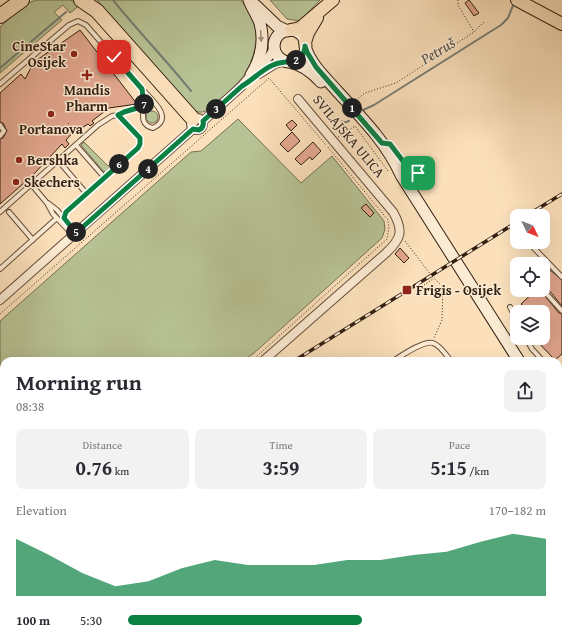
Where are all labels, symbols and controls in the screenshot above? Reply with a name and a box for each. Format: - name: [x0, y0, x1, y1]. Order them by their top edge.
- one-way arrow: [258, 30, 265, 42]
- water label: Petruš: [416, 32, 459, 70]
- place label: CineStar Osijek: [12, 36, 67, 72]
- pin: [97, 40, 131, 74]
- icon: check: [103, 46, 125, 68]
- marker: CineStar Osijek: [69, 49, 79, 59]
- pin: 2: [286, 50, 306, 70]
- text: 2: [293, 52, 299, 68]
- marker: Mandis Pharm: [82, 70, 92, 80]
- place label: Mandis Pharm: [64, 80, 110, 116]
- street label: SVILAJSKA ULICA: [308, 90, 390, 182]
- pin: 7: [134, 94, 154, 114]
- text: 7: [141, 96, 147, 112]
- pin: 1: [342, 98, 362, 118]
- pin: 3: [206, 99, 226, 119]
- text: 1: [349, 100, 355, 116]
- text: 3: [213, 101, 219, 117]
- marker: Portanova: [46, 109, 56, 119]
- place label: Portanova: [19, 119, 84, 139]
- place label: Bershka: [27, 150, 79, 170]
- pin: 6: [109, 154, 129, 174]
- marker: Bershka: [14, 155, 24, 165]
- text: 6: [116, 156, 122, 172]
- pin: [401, 156, 435, 190]
- pin: 4: [138, 159, 158, 179]
- text: 4: [145, 161, 151, 177]
- icon: arrive: [407, 162, 429, 184]
- place label: Skechers: [24, 172, 80, 192]
- marker: Skechers: [11, 177, 21, 187]
- north arrow: [510, 209, 550, 249]
- map controls: [510, 209, 550, 345]
- pin: 5: [66, 222, 86, 242]
- text: 5: [73, 224, 79, 240]
- button: locate: [510, 257, 550, 297]
- place label: Frigis - Osijek: [416, 280, 502, 300]
- marker: Frigis - Osijek: [401, 284, 413, 296]
- button: layers: [510, 305, 550, 345]
- text: Morning run: [16, 366, 142, 398]
- button: share: [504, 370, 546, 412]
- text: 08:38: [16, 397, 44, 416]
- text: Distance: [83, 437, 122, 453]
- text: Time: [269, 437, 293, 453]
- text: Pace: [449, 437, 470, 453]
- text: 0.76: [75, 453, 112, 482]
- text: 3:59: [263, 453, 299, 482]
- text: 5:15: [430, 453, 467, 482]
- text: km: [112, 463, 129, 479]
- text: /km: [467, 463, 489, 479]
- text: Elevation: [16, 501, 67, 520]
- text: 170–182 m: [489, 501, 546, 520]
- text: 100 m: [16, 611, 50, 630]
- text: 5:30: [80, 611, 102, 630]

